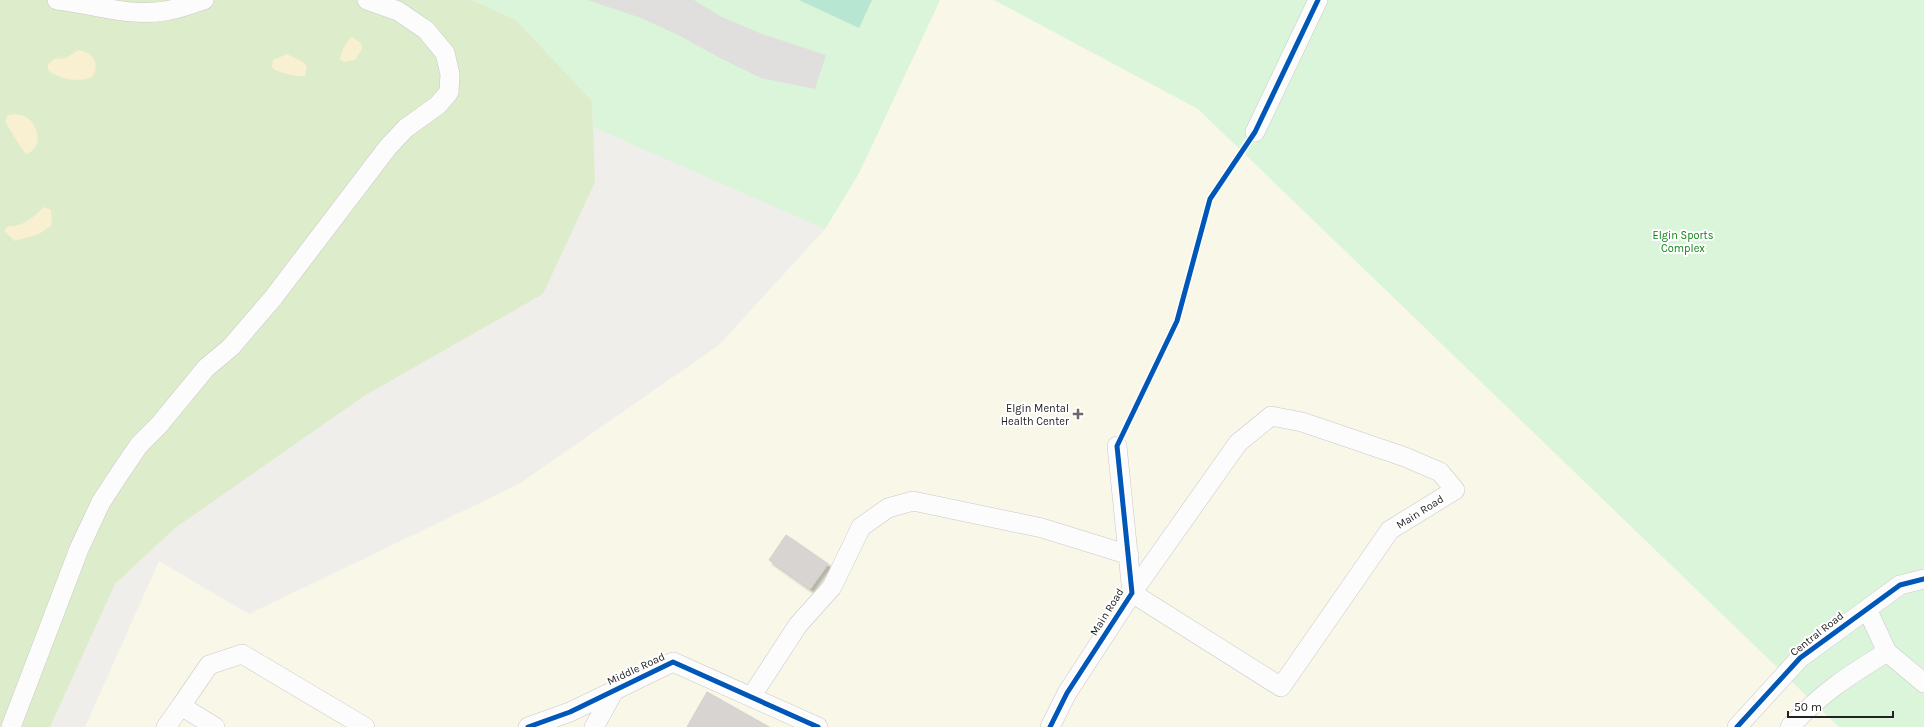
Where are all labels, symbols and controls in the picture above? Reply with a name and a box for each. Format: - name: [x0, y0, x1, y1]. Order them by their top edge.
- park label: Elgin Sports Complex: [1653, 229, 1714, 255]
- place label: Elgin Mental Health Center: [1001, 402, 1069, 428]
- marker: Elgin Mental Health Center: [1072, 408, 1084, 420]
- street label: Main Road: [1394, 492, 1446, 532]
- street label: Main Road: [1087, 586, 1127, 638]
- street label: Central Road: [1788, 609, 1846, 659]
- street label: Middle Road: [605, 650, 667, 688]
- scale bar: [1788, 693, 1893, 719]
- text: 50 m: [1794, 700, 1822, 714]

